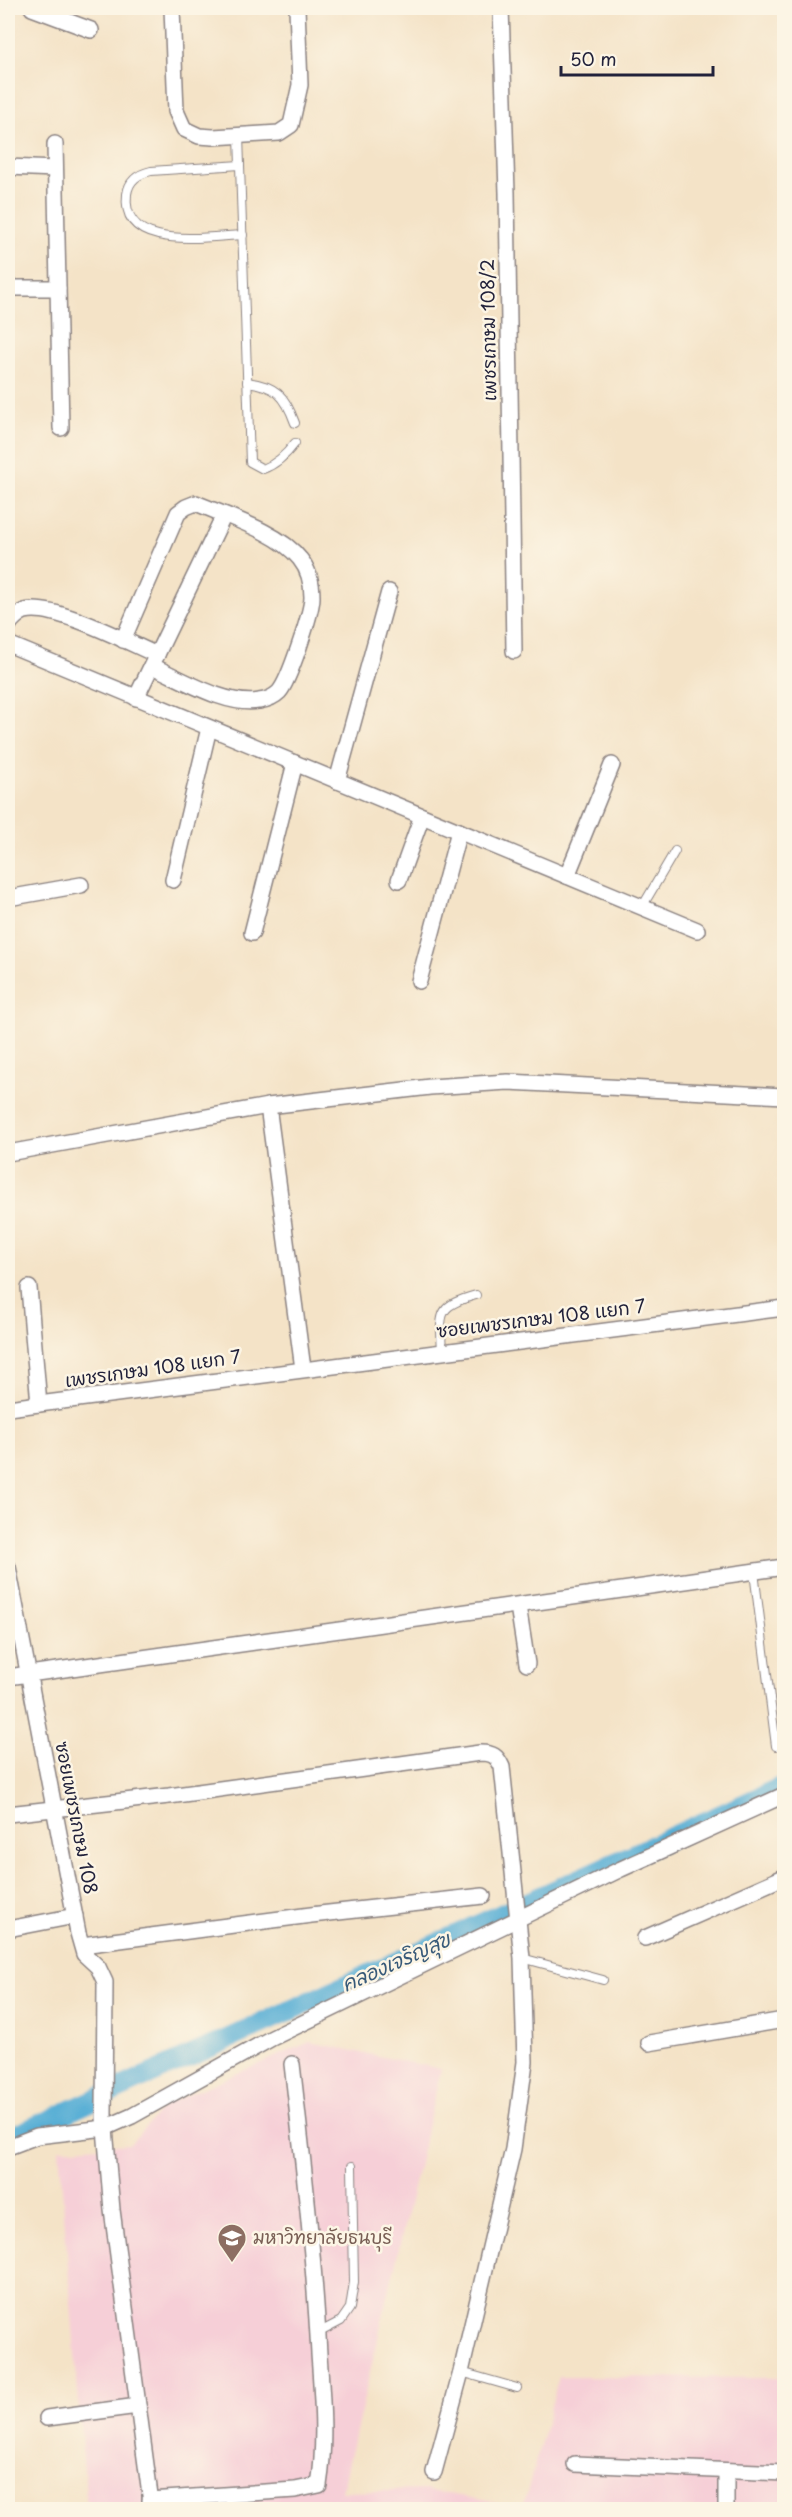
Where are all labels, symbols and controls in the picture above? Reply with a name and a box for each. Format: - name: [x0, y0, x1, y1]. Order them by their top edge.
- scale bar: [561, 39, 712, 77]
- text: 50 m: [570, 45, 617, 72]
- street label: เพชรเกษม 108/2: [473, 259, 502, 401]
- street label: ซอยเพชรเกษม 108 แยก 7: [435, 1291, 647, 1344]
- street label: เพชรเกษม 108 แยก 7: [63, 1342, 243, 1393]
- street label: ซอยเพชรเกษม 108: [49, 1739, 106, 1896]
- water label: คลองเจริญสุข: [336, 1923, 456, 1999]
- school or university icon: มหาวิทยาลัยธนบุรี: [216, 2222, 248, 2264]
- place label: มหาวิทยาลัยธนบุรี: [253, 2223, 392, 2252]

